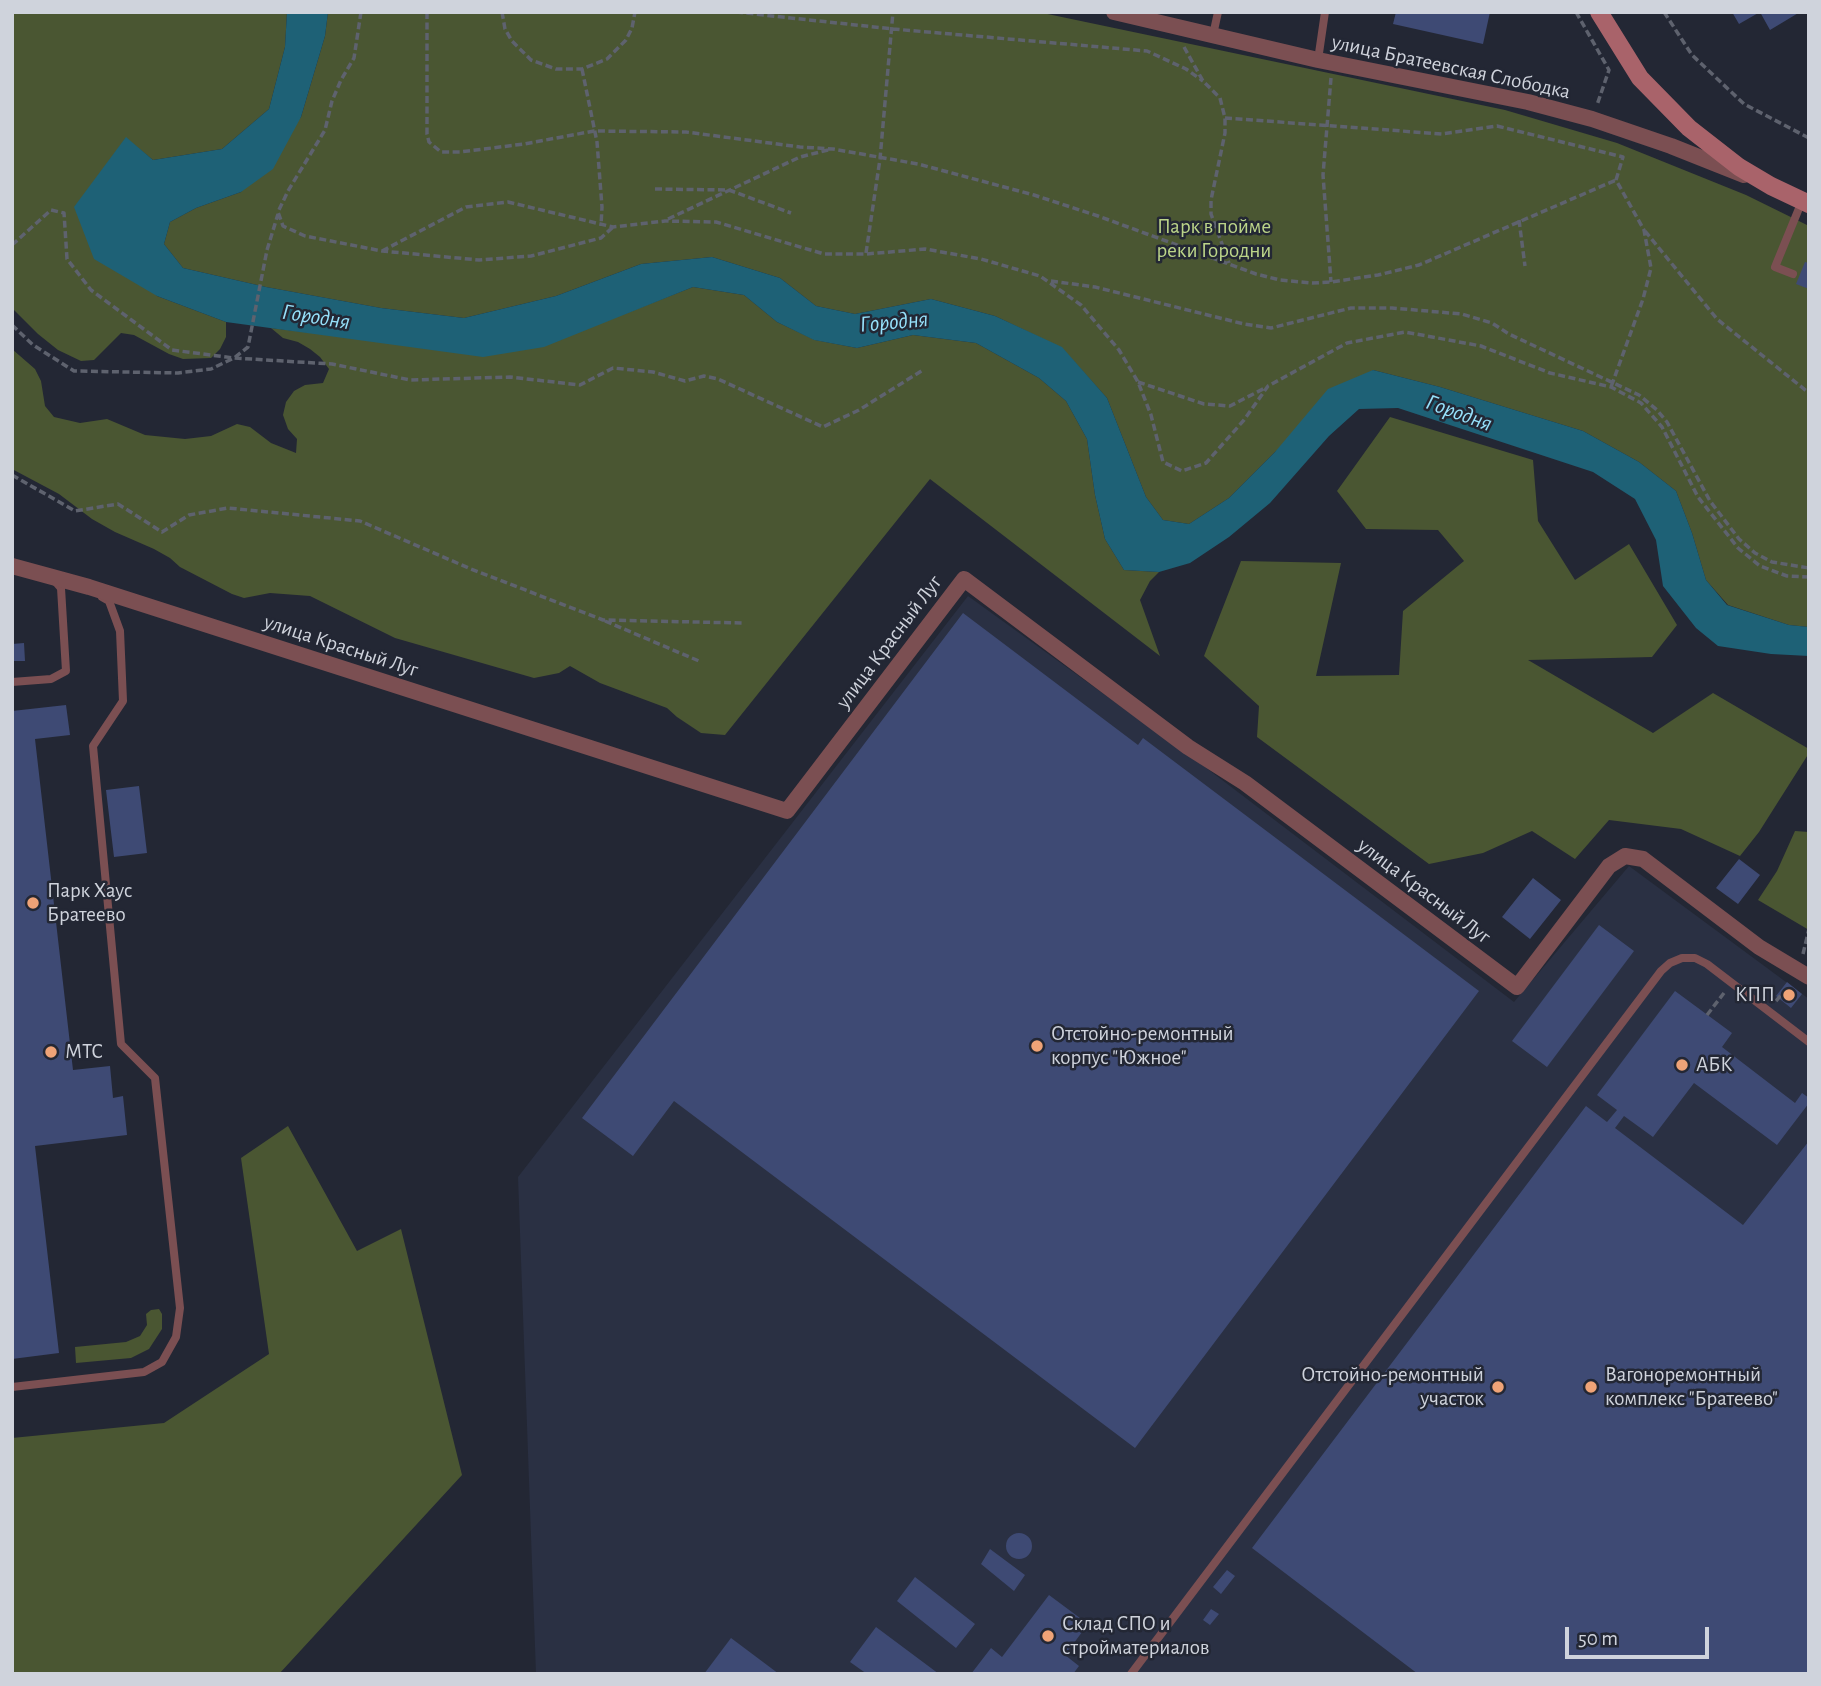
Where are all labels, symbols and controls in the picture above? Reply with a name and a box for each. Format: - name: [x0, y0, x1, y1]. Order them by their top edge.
- street label: улица Братеевская Слободка: [1329, 29, 1573, 105]
- park label: Парк в пойме реки Городни: [1157, 214, 1271, 264]
- water label: Городня: [280, 298, 352, 336]
- water label: Городня: [859, 305, 929, 339]
- water label: Городня: [1422, 388, 1496, 438]
- street label: улица Красный Луг: [831, 570, 947, 714]
- street label: улица Красный Луг: [261, 609, 421, 683]
- street label: улица Красный Луг: [1352, 833, 1496, 949]
- place label: Парк Хаус Братеево: [47, 878, 132, 928]
- marker: Парк Хаус Братеево: [25, 895, 41, 911]
- place label: КПП: [1735, 982, 1775, 1008]
- marker: КПП: [1781, 987, 1797, 1003]
- place label: Отстойно-ремонтный корпус "Южное": [1051, 1021, 1234, 1071]
- marker: Отстойно-ремонтный корпус "Южное": [1029, 1038, 1045, 1054]
- place label: МТС: [65, 1039, 103, 1065]
- marker: МТС: [43, 1044, 59, 1060]
- place label: АБК: [1696, 1052, 1733, 1078]
- marker: АБК: [1674, 1057, 1690, 1073]
- place label: Отстойно-ремонтный участок: [1301, 1362, 1484, 1412]
- place label: Вагоноремонтный комплекс "Братеево": [1605, 1362, 1778, 1412]
- marker: Отстойно-ремонтный участок: [1490, 1379, 1506, 1395]
- marker: Вагоноремонтный комплекс "Братеево": [1583, 1379, 1599, 1395]
- place label: Склад СПО и стройматериалов: [1062, 1611, 1210, 1661]
- scale bar: [1569, 1612, 1713, 1656]
- marker: Склад СПО и стройматериалов: [1040, 1628, 1056, 1644]
- text: 50 m: [1578, 1628, 1618, 1649]

